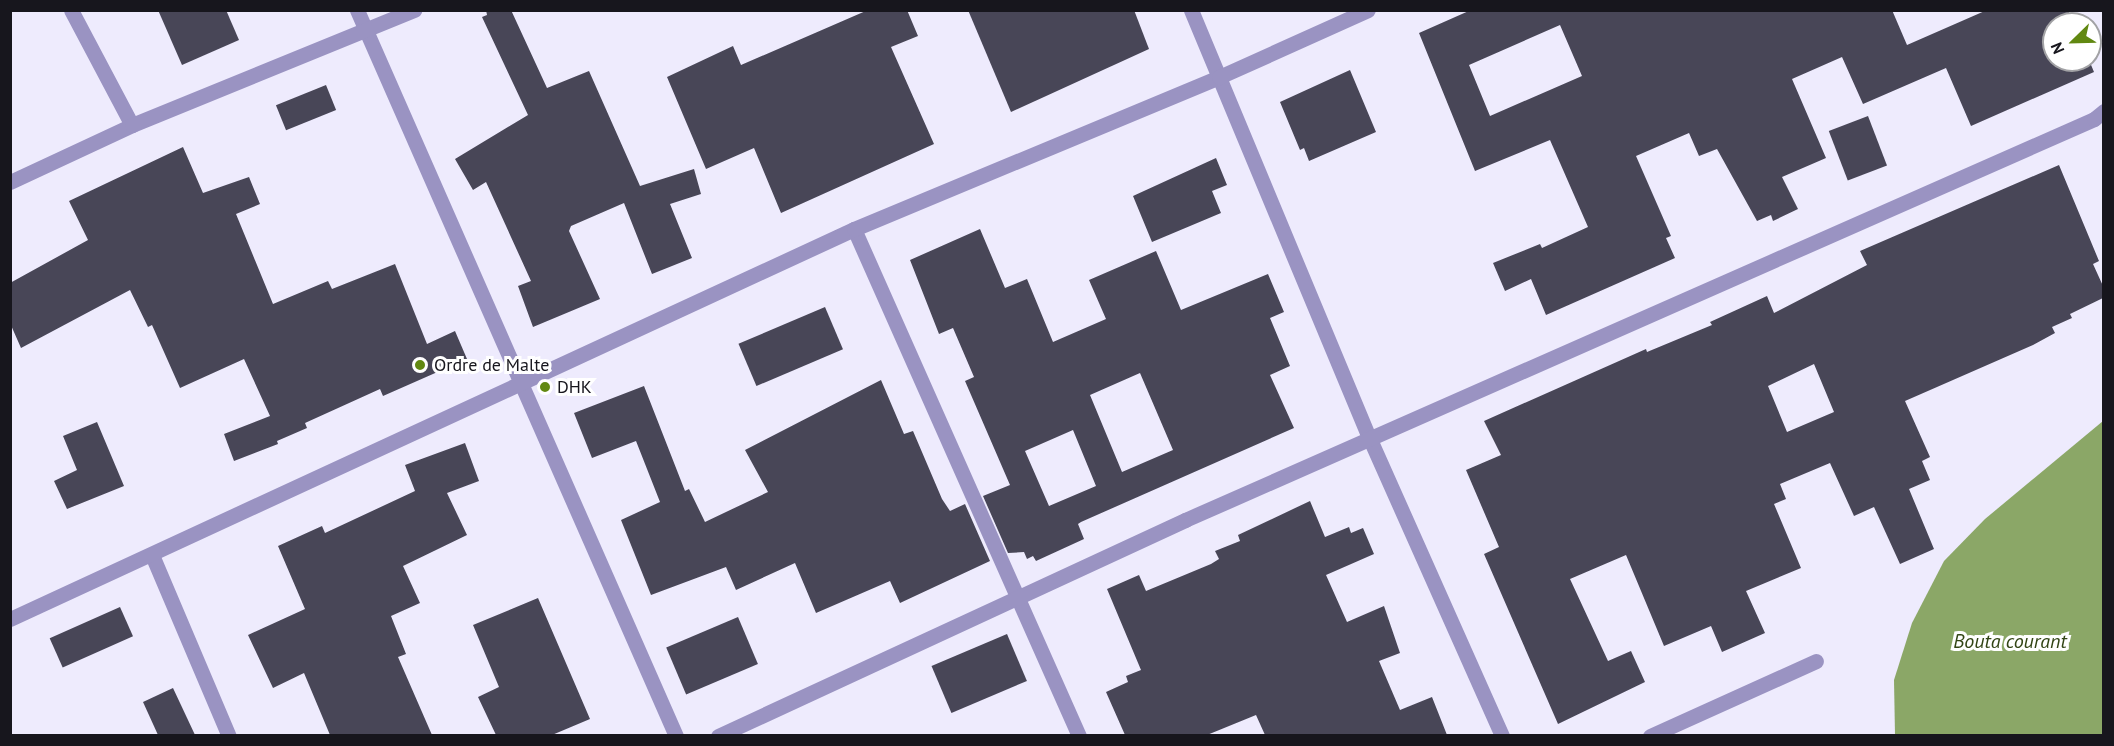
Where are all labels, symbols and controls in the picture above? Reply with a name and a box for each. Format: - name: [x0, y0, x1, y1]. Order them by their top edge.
- north arrow: [2042, 12, 2102, 72]
- text: N: [2046, 40, 2069, 57]
- place label: Ordre de Malte: [434, 354, 549, 376]
- marker: Ordre de Malte: [411, 356, 429, 374]
- place label: DHK: [557, 376, 592, 398]
- marker: DHK: [538, 380, 552, 394]
- water label: Bouta courant: [1953, 629, 2067, 653]

